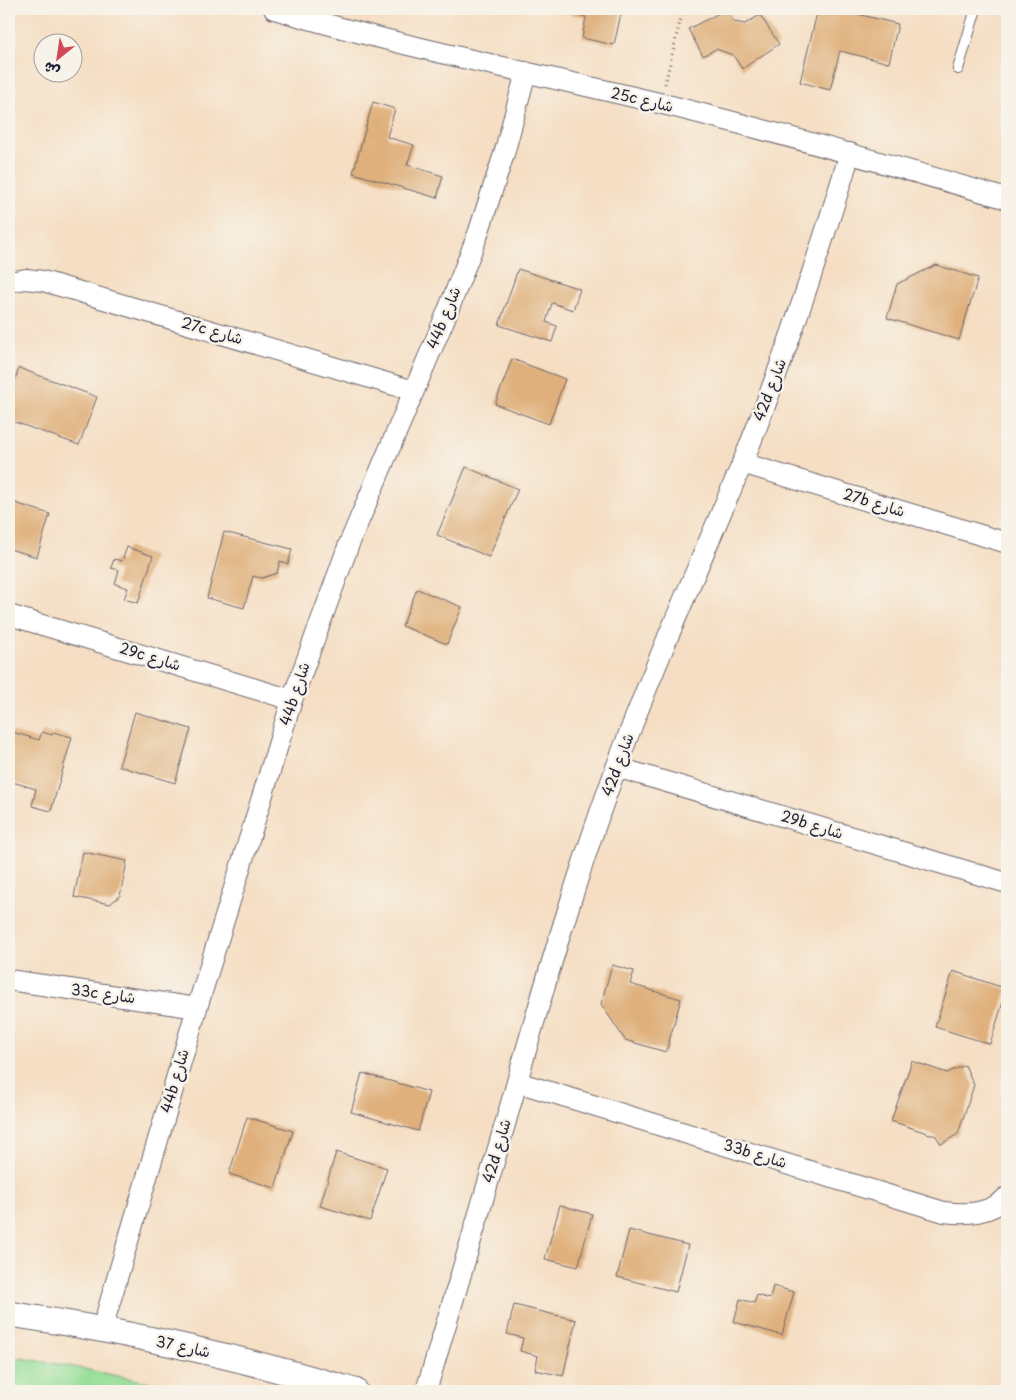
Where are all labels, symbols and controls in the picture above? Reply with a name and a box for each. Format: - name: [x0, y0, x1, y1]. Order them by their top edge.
- north arrow: [32, 32, 82, 82]
- text: ش: [39, 57, 63, 83]
- street label: 25c شارع: [609, 80, 676, 117]
- street label: 44b شارع: [420, 283, 466, 352]
- street label: 27c شارع: [179, 310, 246, 349]
- street label: 42d شارع: [746, 355, 791, 424]
- street label: 27b شارع: [841, 481, 908, 522]
- street label: 29c شارع: [117, 635, 184, 676]
- street label: 44b شارع: [273, 659, 315, 728]
- street label: 42d شارع: [595, 730, 639, 799]
- street label: 29b شارع: [778, 803, 846, 844]
- street label: 33c شارع: [69, 977, 137, 1008]
- street label: 44b شارع: [153, 1046, 194, 1115]
- street label: 42d شارع: [475, 1116, 516, 1185]
- street label: 33b شارع: [721, 1132, 790, 1173]
- street label: شارع 37: [154, 1329, 213, 1362]

